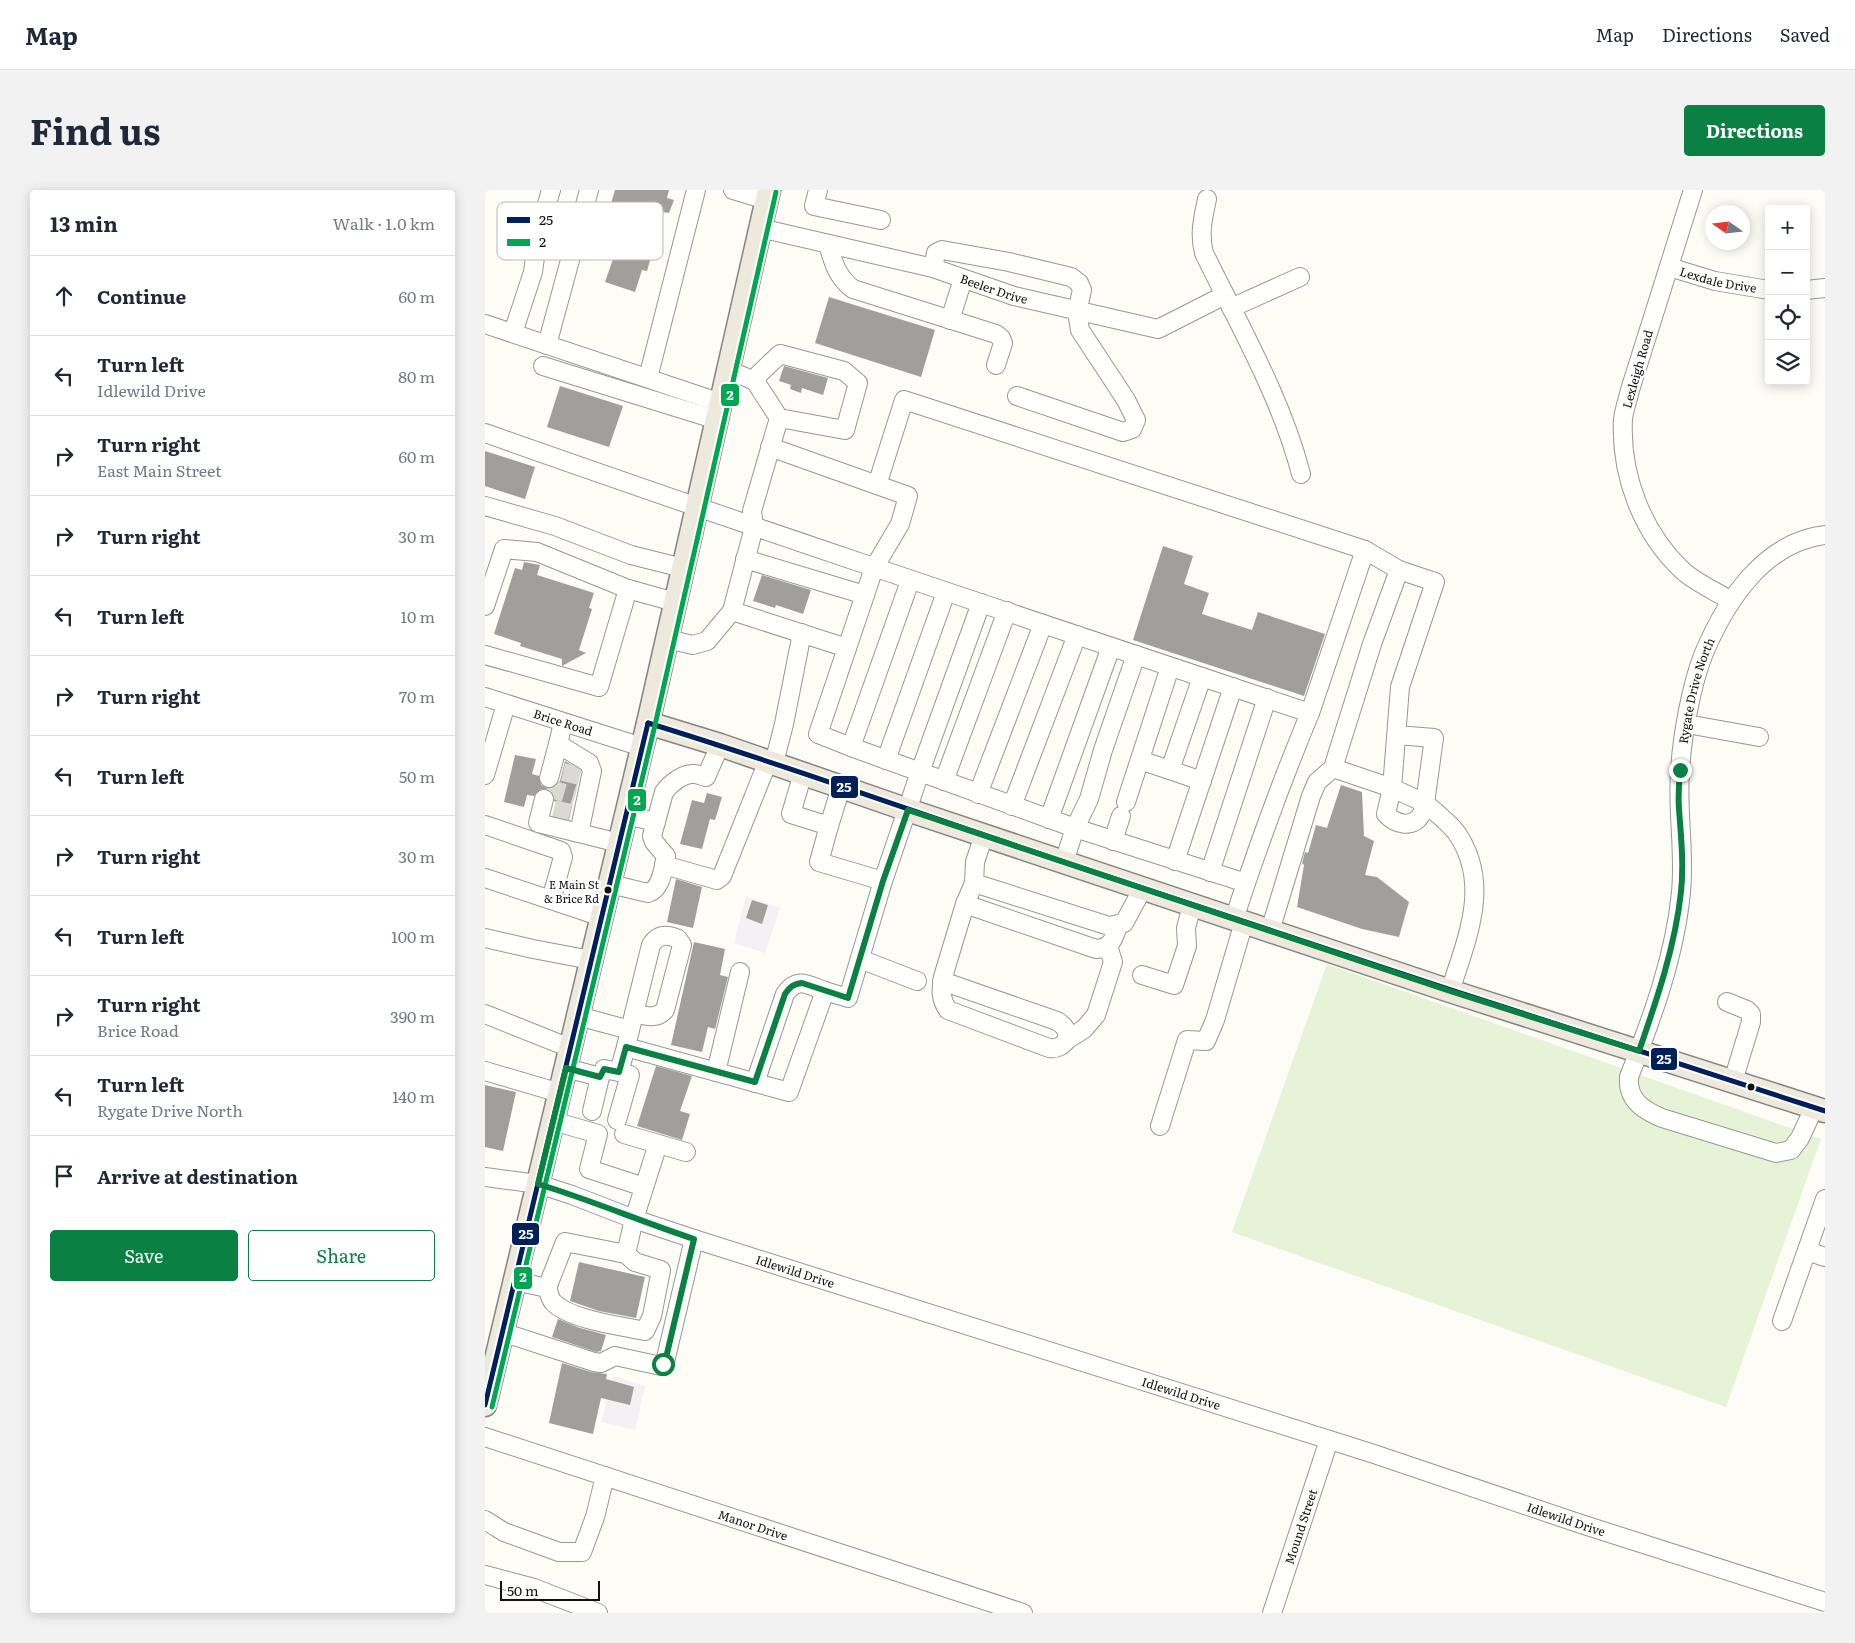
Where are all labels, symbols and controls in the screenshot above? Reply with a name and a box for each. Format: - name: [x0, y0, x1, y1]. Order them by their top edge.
- text: Map: [25, 17, 78, 52]
- text: Map: [1596, 21, 1634, 48]
- text: Directions: [1662, 21, 1752, 48]
- text: Saved: [1780, 21, 1830, 48]
- text: Find us: [30, 104, 160, 156]
- button: Directions: [1684, 105, 1825, 156]
- legend: [497, 202, 663, 260]
- north arrow: [1705, 205, 1750, 250]
- map controls: [1765, 205, 1810, 385]
- button: +: [1765, 205, 1810, 250]
- text: 13 min: [50, 207, 118, 238]
- text: 25: [539, 209, 553, 229]
- text: Walk · 1.0 km: [333, 211, 435, 235]
- text: 2: [539, 231, 546, 251]
- button: −: [1765, 250, 1810, 295]
- street label: Lexdale Drive: [1678, 262, 1758, 297]
- street label: Beeler Drive: [958, 269, 1029, 308]
- icon: ahead: [50, 282, 78, 310]
- text: Continue: [97, 282, 186, 310]
- text: 60 m: [398, 284, 435, 308]
- button: locate: [1765, 295, 1810, 340]
- street label: Lexleigh Road: [1617, 327, 1657, 410]
- button: layers: [1765, 340, 1810, 385]
- text: Turn left: [97, 350, 184, 378]
- icon: left: [50, 362, 78, 390]
- text: 80 m: [398, 364, 435, 388]
- text: Idlewild Drive: [97, 378, 206, 402]
- line badge: 2: [720, 383, 740, 407]
- text: 2: [726, 384, 734, 404]
- text: Turn right: [97, 430, 201, 458]
- icon: right: [50, 442, 78, 470]
- text: 60 m: [398, 444, 435, 468]
- text: East Main Street: [97, 458, 222, 482]
- icon: right: [50, 522, 78, 550]
- text: Turn right: [97, 522, 201, 550]
- text: 30 m: [398, 524, 435, 548]
- icon: left: [50, 602, 78, 630]
- text: Turn left: [97, 602, 184, 630]
- text: 10 m: [401, 604, 435, 628]
- street label: Rygate Drive North: [1674, 634, 1719, 745]
- icon: right: [50, 682, 78, 710]
- text: Turn right: [97, 682, 201, 710]
- text: 70 m: [399, 684, 435, 708]
- street label: Brice Road: [531, 704, 596, 740]
- route end: [1669, 759, 1692, 782]
- icon: left: [50, 762, 78, 790]
- text: Turn left: [97, 762, 184, 790]
- text: 50 m: [399, 764, 435, 788]
- line badge: 25: [830, 775, 859, 799]
- text: 25: [836, 776, 852, 796]
- line badge: 2: [627, 788, 647, 812]
- text: 2: [633, 789, 641, 809]
- icon: right: [50, 842, 78, 870]
- text: Turn right: [97, 842, 201, 870]
- text: 30 m: [398, 844, 435, 868]
- place label: E Main St & Brice Rd: [544, 876, 600, 906]
- marker: E Main St & Brice Rd: [603, 885, 613, 895]
- icon: left: [50, 922, 78, 950]
- text: Turn left: [97, 922, 184, 950]
- text: 100 m: [391, 924, 435, 948]
- text: Turn right: [97, 990, 201, 1018]
- icon: right: [50, 1002, 78, 1030]
- text: 390 m: [390, 1004, 435, 1028]
- text: Brice Road: [97, 1018, 179, 1042]
- line badge: 25: [1650, 1047, 1678, 1071]
- text: 25: [1656, 1048, 1672, 1068]
- text: Turn left: [97, 1070, 184, 1098]
- icon: left: [50, 1082, 78, 1110]
- unlabelled marker: [1746, 1082, 1756, 1092]
- text: 140 m: [392, 1084, 435, 1108]
- text: Rygate Drive North: [97, 1098, 243, 1122]
- icon: arrive: [50, 1162, 78, 1190]
- text: Arrive at destination: [97, 1162, 298, 1190]
- line badge: 25: [511, 1222, 540, 1246]
- text: 25: [518, 1223, 534, 1243]
- button: Save: [50, 1230, 238, 1281]
- button: Share: [248, 1230, 435, 1281]
- street label: Idlewild Drive: [753, 1250, 837, 1292]
- line badge: 2: [513, 1266, 533, 1290]
- text: 2: [519, 1266, 527, 1286]
- route start: [652, 1353, 675, 1376]
- street label: Idlewild Drive: [1140, 1372, 1223, 1414]
- street label: Mound Street: [1280, 1486, 1321, 1567]
- street label: Idlewild Drive: [1525, 1497, 1608, 1540]
- street label: Manor Drive: [716, 1505, 790, 1545]
- scale bar: [500, 1578, 600, 1601]
- text: 50 m: [507, 1580, 539, 1600]

